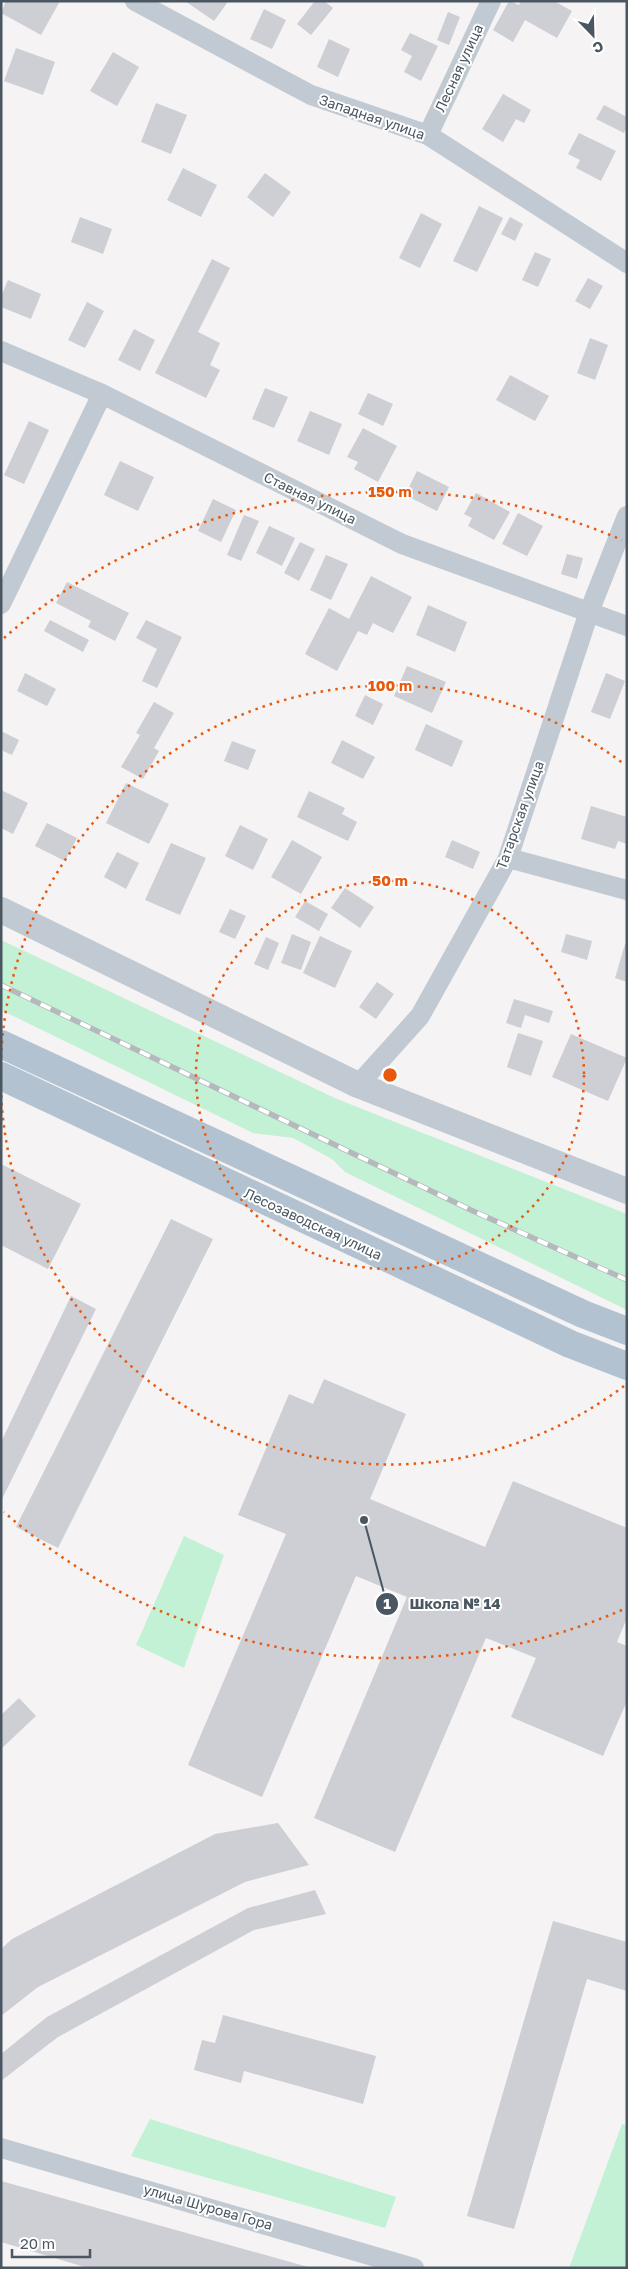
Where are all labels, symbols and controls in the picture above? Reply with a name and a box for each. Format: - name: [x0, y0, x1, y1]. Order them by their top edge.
- north arrow: [568, 10, 618, 60]
- street label: Лесная улица: [431, 21, 486, 114]
- text: С: [590, 38, 606, 57]
- street label: Западная улица: [317, 90, 427, 143]
- street label: Ставная улица: [261, 468, 359, 527]
- text: 150 m: [368, 482, 412, 500]
- text: 100 m: [368, 676, 412, 694]
- street label: Татарская улица: [492, 758, 547, 871]
- text: 50 m: [372, 871, 408, 889]
- centre of rings: [381, 1066, 399, 1084]
- street label: Лесозаводская улица: [242, 1184, 385, 1263]
- callout: Школа № 14: [375, 1589, 511, 1619]
- text: 1: [383, 1594, 391, 1612]
- text: Школа № 14: [409, 1594, 501, 1612]
- street label: улица Шурова Гора: [142, 2180, 275, 2233]
- scale bar: [12, 2226, 90, 2258]
- text: 20 m: [20, 2234, 55, 2252]

